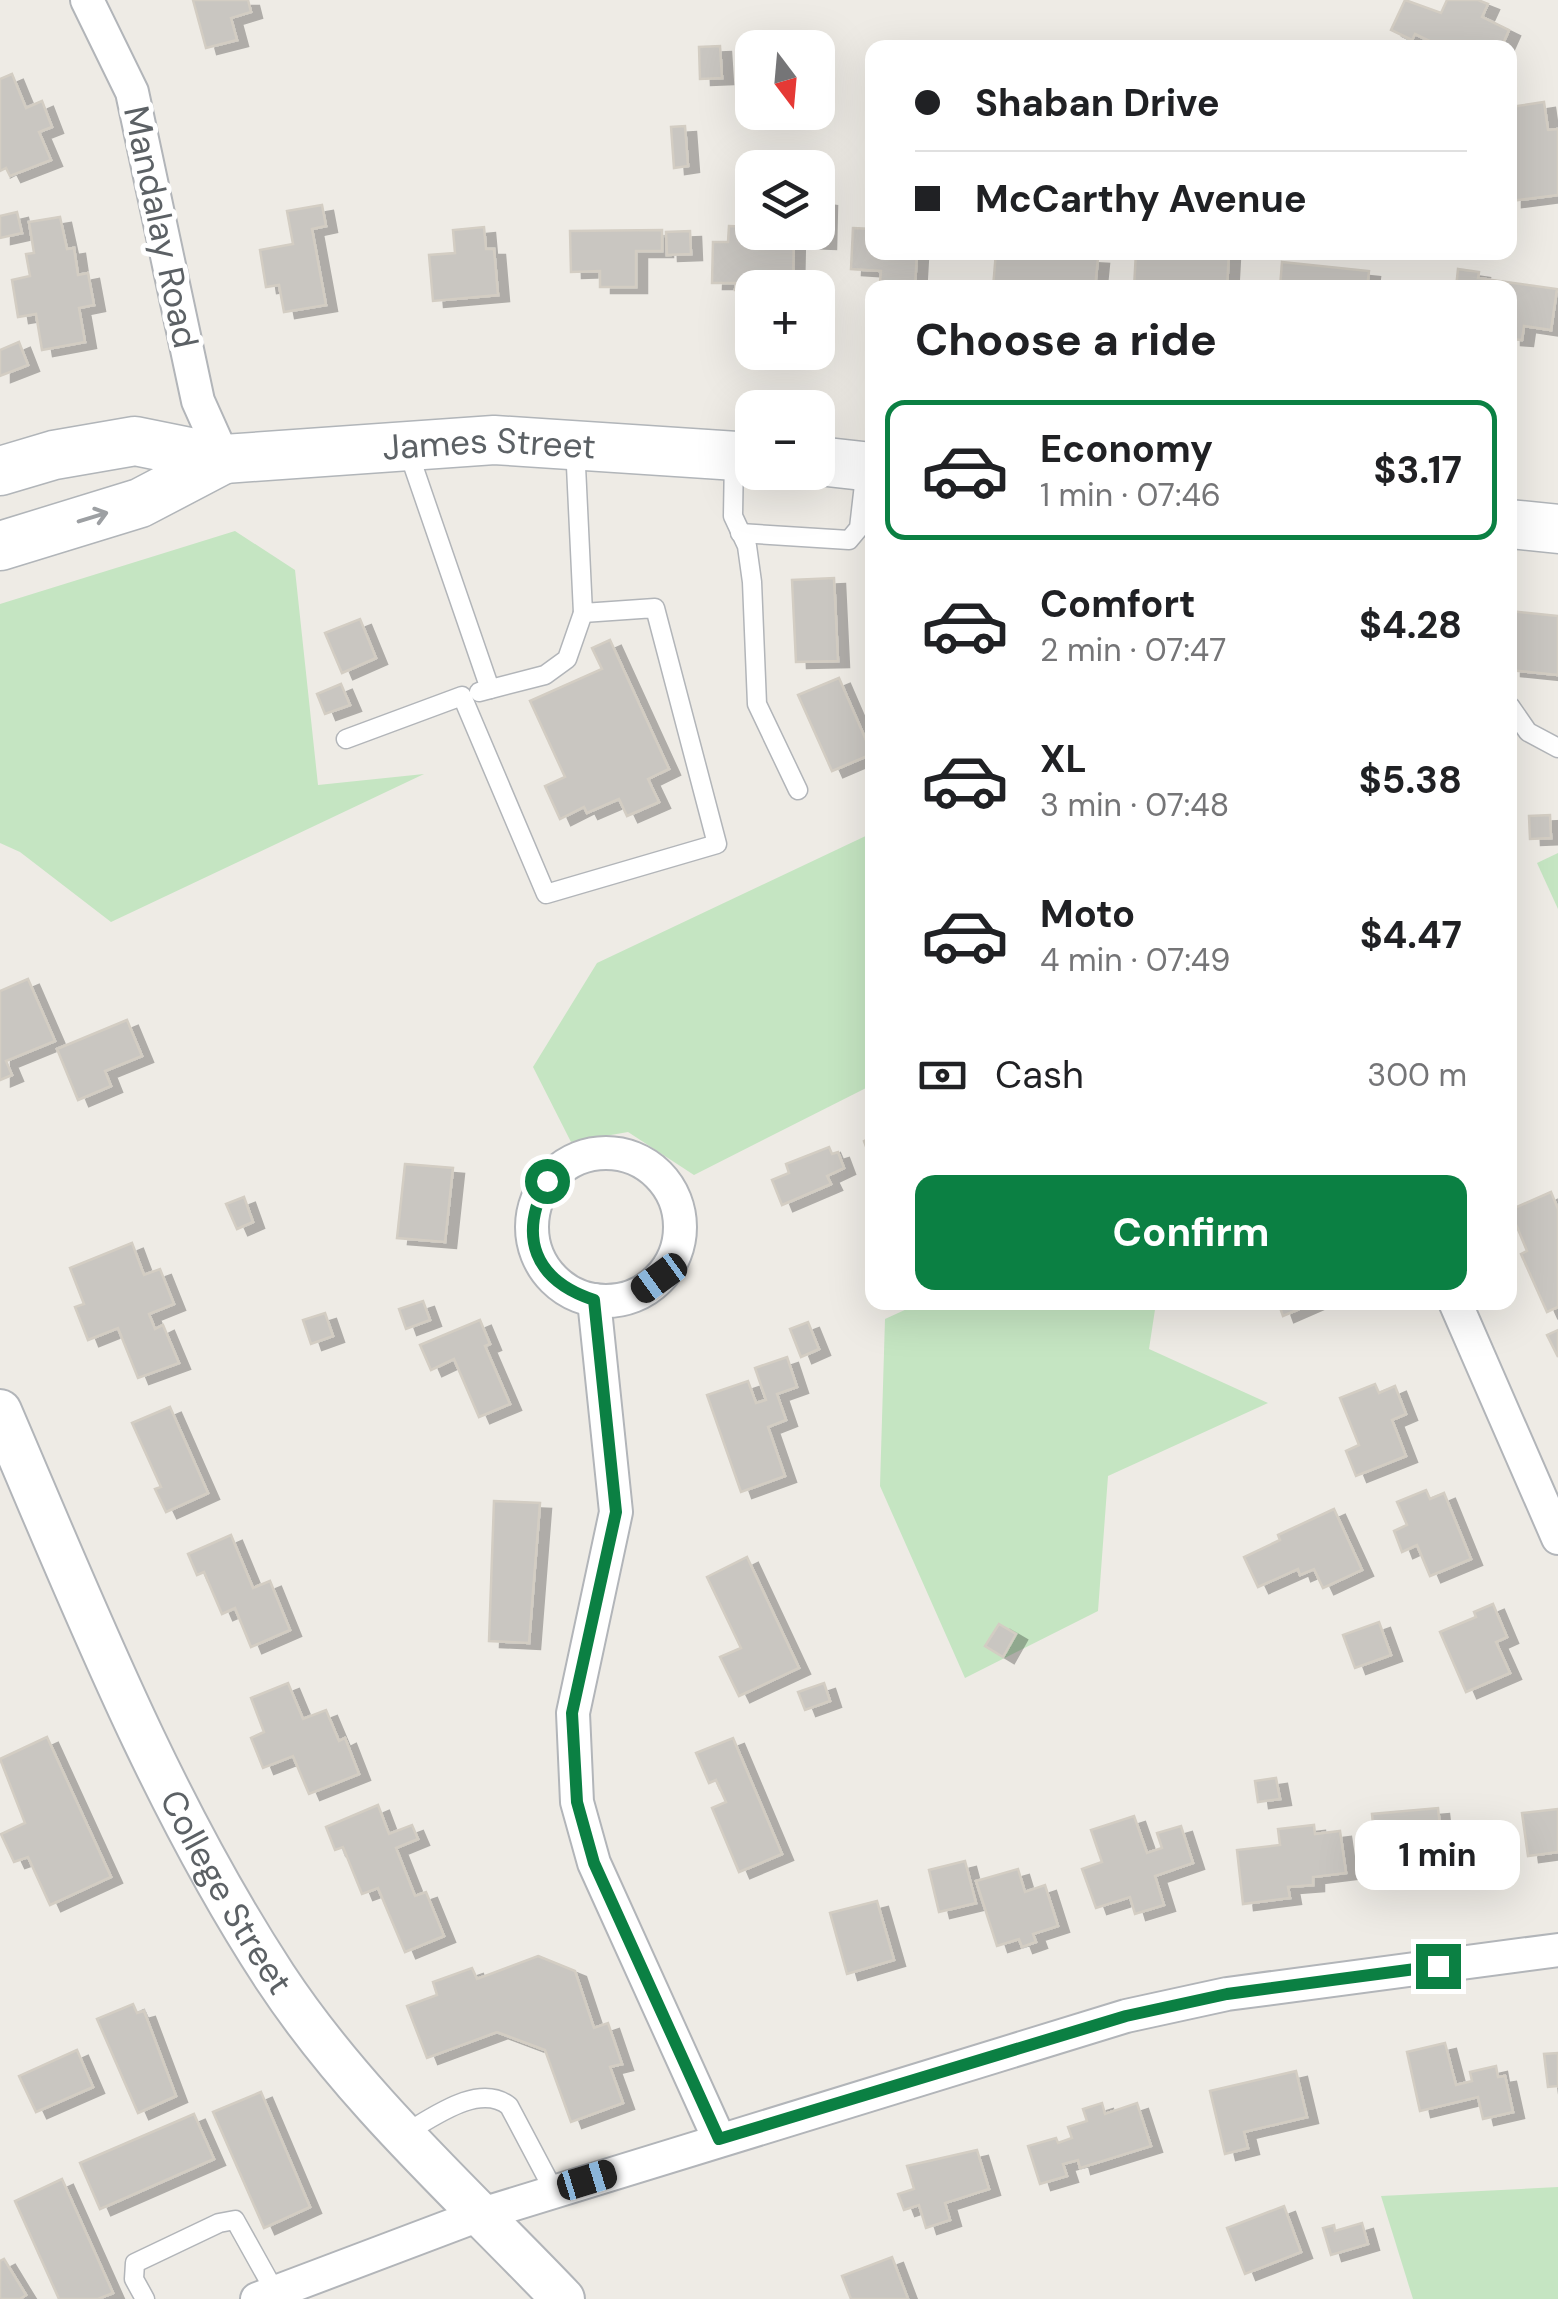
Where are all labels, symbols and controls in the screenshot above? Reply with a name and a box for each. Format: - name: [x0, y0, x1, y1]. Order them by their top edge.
- north arrow: [735, 30, 835, 130]
- map controls: [735, 30, 835, 490]
- text: Shaban Drive: [975, 78, 1220, 128]
- street label: Mandalay Road: [113, 102, 209, 352]
- button: layers: [735, 150, 835, 250]
- text: McCarthy Avenue: [975, 174, 1307, 224]
- button: +: [735, 270, 835, 370]
- text: Choose a ride: [915, 310, 1217, 369]
- button: −: [735, 390, 835, 490]
- street label: James Street: [381, 417, 597, 471]
- text: Economy: [1040, 424, 1213, 474]
- icon: car: [920, 425, 1010, 515]
- text: $3.17: [1374, 445, 1462, 495]
- text: 1 min · 07:46: [1040, 474, 1221, 516]
- one-way arrow: [77, 507, 109, 525]
- text: Comfort: [1040, 579, 1196, 629]
- icon: car: [920, 580, 1010, 670]
- text: $4.28: [1359, 600, 1462, 650]
- text: 2 min · 07:47: [1040, 629, 1226, 671]
- text: XL: [1040, 734, 1087, 784]
- icon: car: [920, 735, 1010, 825]
- text: $5.38: [1359, 755, 1462, 805]
- text: 3 min · 07:48: [1040, 784, 1229, 826]
- text: Moto: [1040, 889, 1135, 939]
- icon: car: [920, 890, 1010, 980]
- text: $4.47: [1360, 910, 1462, 960]
- text: 4 min · 07:49: [1040, 939, 1230, 981]
- icon: cash: [915, 1048, 970, 1103]
- text: Cash: [995, 1050, 1084, 1100]
- text: 300 m: [1367, 1054, 1467, 1096]
- route start: [525, 1159, 570, 1204]
- button: Confirm: [915, 1175, 1467, 1290]
- car: [626, 1248, 692, 1308]
- street label: College Street: [149, 1782, 303, 2003]
- callout: 1 min: [1356, 1821, 1520, 1891]
- text: 1 min: [1399, 1834, 1476, 1876]
- route end: [1416, 1944, 1461, 1989]
- car: [554, 2157, 620, 2203]

